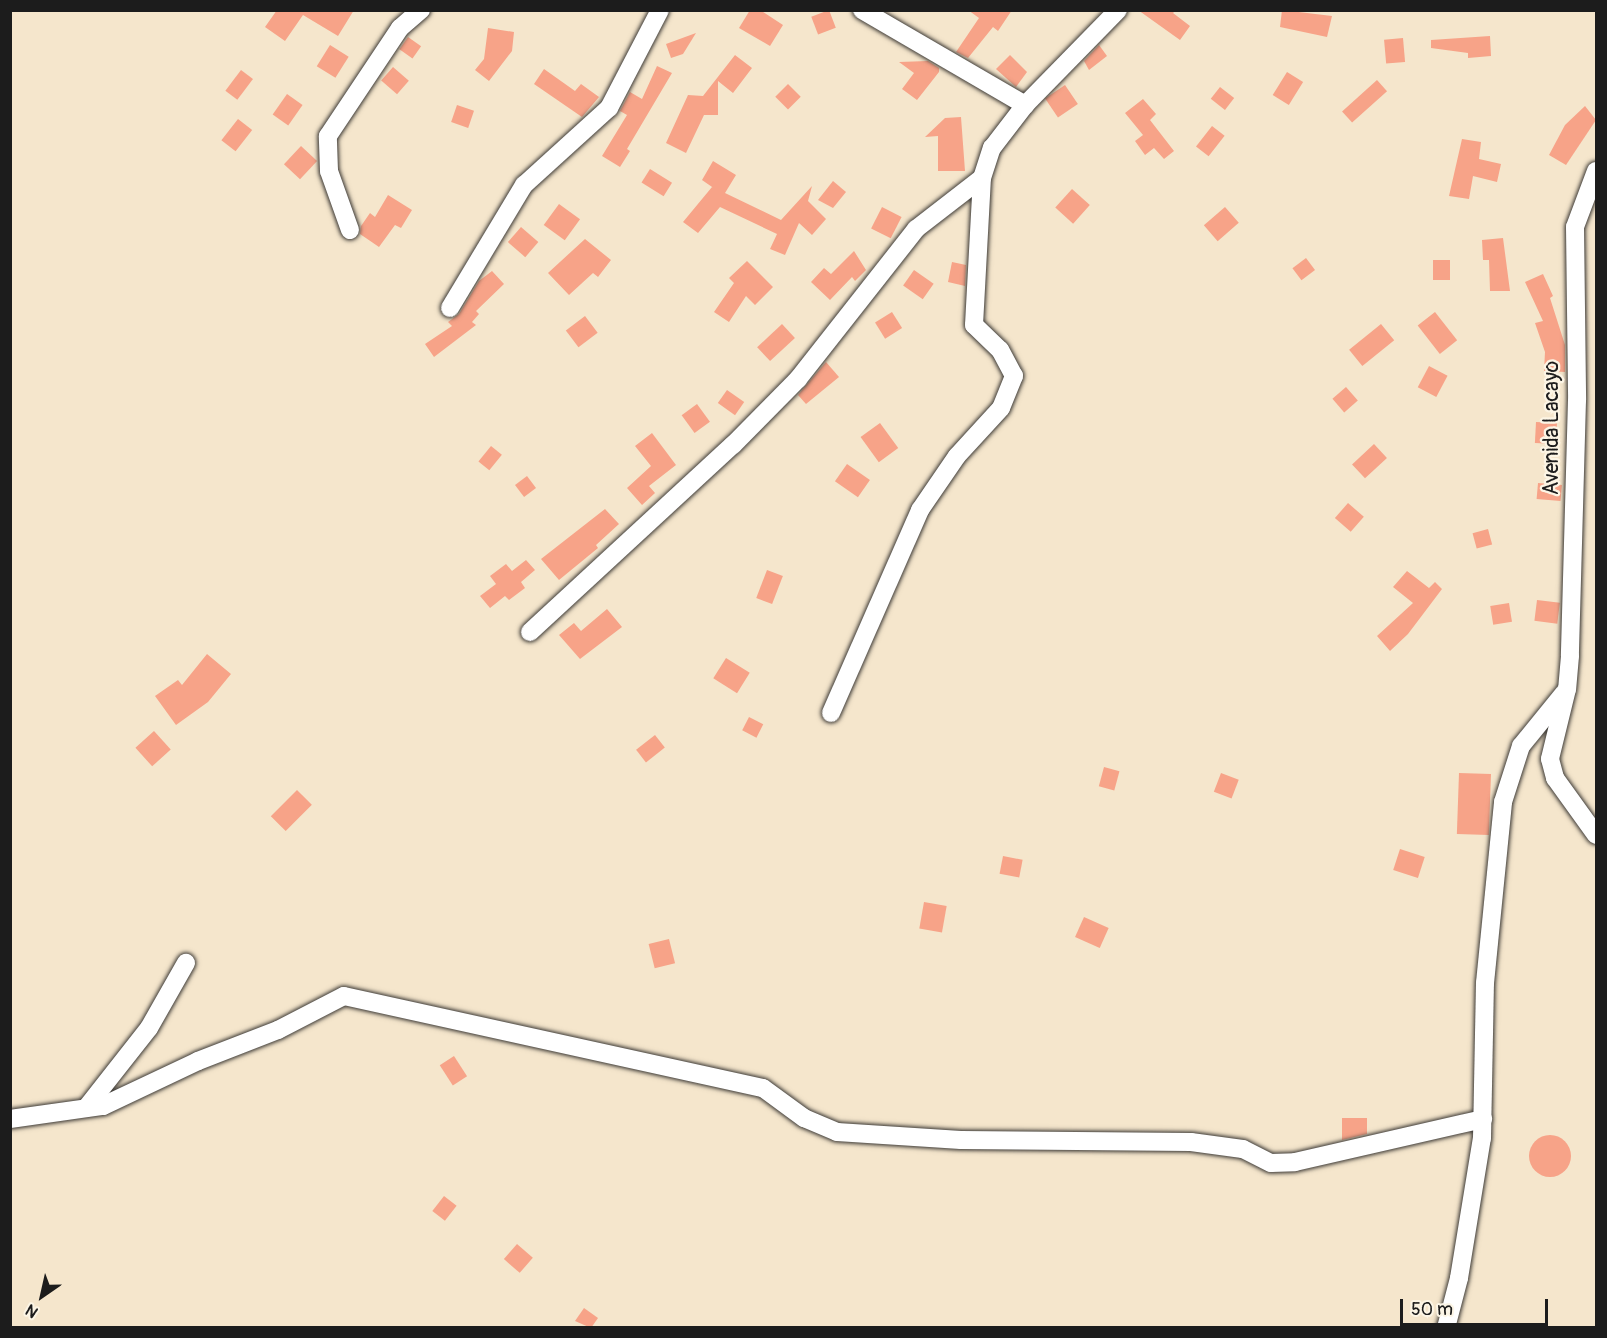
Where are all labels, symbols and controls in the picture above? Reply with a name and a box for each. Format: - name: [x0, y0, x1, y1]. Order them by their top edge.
- street label: Avenida Lacayo: [1539, 361, 1565, 495]
- north arrow: [12, 1266, 72, 1326]
- scale bar: [1403, 1287, 1552, 1325]
- text: 50 m: [1411, 1298, 1453, 1321]
- text: N: [22, 1300, 42, 1322]

